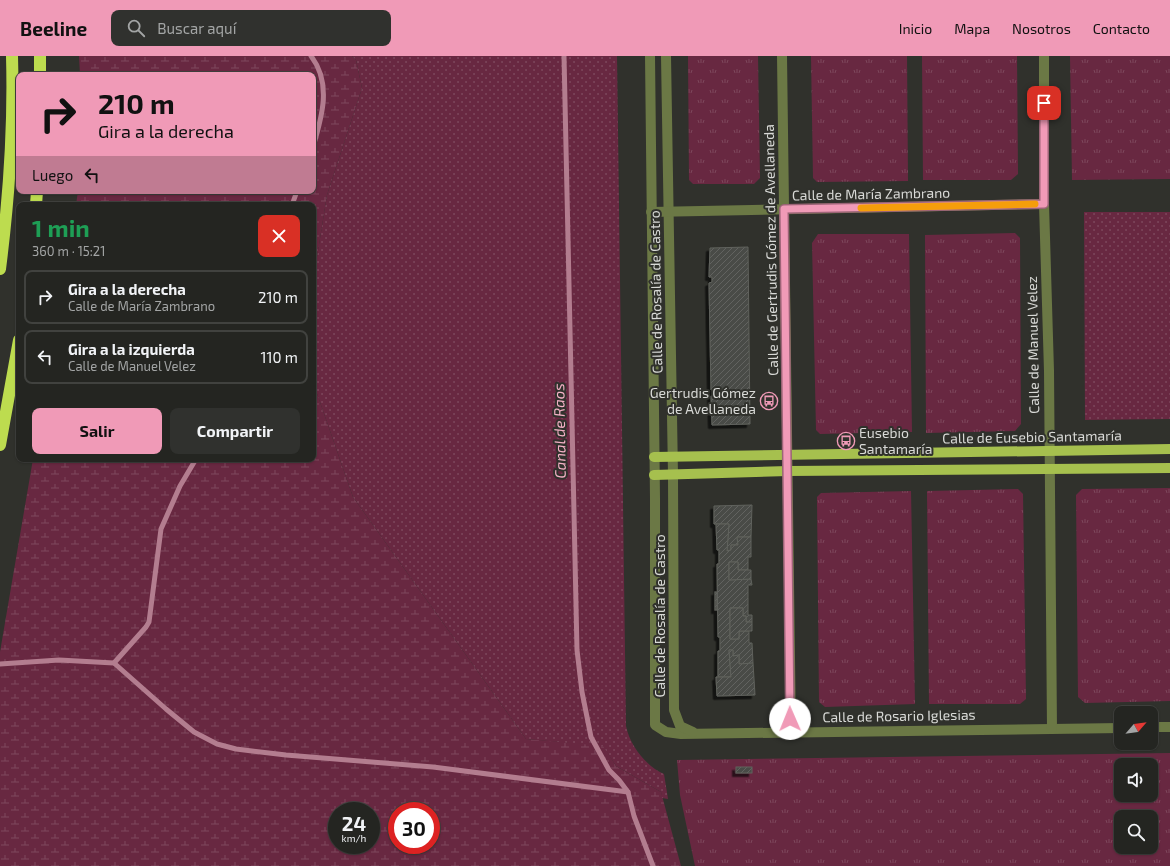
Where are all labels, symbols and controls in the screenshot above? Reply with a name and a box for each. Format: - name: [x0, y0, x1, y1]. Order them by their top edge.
- search box: [111, 10, 391, 46]
- text: Beeline: [20, 17, 87, 40]
- icon: search: [125, 17, 147, 39]
- text: Buscar aquí: [157, 19, 236, 37]
- text: Inicio: [899, 20, 932, 37]
- text: Mapa: [954, 20, 990, 37]
- text: Nosotros: [1012, 20, 1071, 37]
- text: Contacto: [1093, 20, 1150, 37]
- text: 210 m: [98, 86, 175, 120]
- pin: [1027, 86, 1061, 120]
- icon: right: [32, 88, 84, 140]
- icon: arrive: [1033, 92, 1055, 114]
- text: Gira a la derecha: [98, 120, 234, 142]
- street label: Calle de Gertrudis Gómez de Avellaneda: [760, 124, 781, 376]
- icon: left: [81, 164, 103, 186]
- text: Luego: [32, 166, 73, 184]
- street label: Calle de María Zambrano: [792, 184, 950, 203]
- street label: Calle de Rosalía de Castro: [646, 210, 665, 374]
- text: 1 min: [32, 213, 90, 242]
- button: close: [258, 215, 300, 257]
- text: 360 m · 15:21: [32, 243, 105, 259]
- street label: Calle de Manuel Velez: [1023, 276, 1042, 414]
- text: Gira a la derecha: [68, 280, 186, 298]
- icon: right: [34, 286, 56, 308]
- text: 210 m: [258, 288, 298, 306]
- text: Calle de María Zambrano: [68, 298, 215, 314]
- text: Gira a la izquierda: [68, 340, 195, 358]
- icon: left: [34, 346, 56, 368]
- text: 110 m: [261, 348, 298, 366]
- text: Calle de Manuel Velez: [68, 358, 196, 374]
- water label: Canal de Raos: [549, 383, 569, 479]
- place label: Gertrudis Gómez de Avellaneda: [650, 384, 756, 417]
- bus stop icon: Gertrudis Gómez de Avellaneda: [759, 391, 779, 411]
- button: Salir: [32, 408, 162, 454]
- button: Compartir: [170, 408, 300, 454]
- place label: Eusebio Santamaría: [859, 424, 932, 457]
- street label: Calle de Eusebio Santamaría: [942, 426, 1122, 447]
- bus stop icon: Eusebio Santamaría: [836, 431, 856, 451]
- street label: Calle de Rosalía de Castro: [651, 534, 668, 698]
- position arrow: [769, 698, 811, 740]
- street label: Calle de Rosario Iglesias: [822, 706, 976, 725]
- north arrow: [1114, 706, 1158, 750]
- map controls: [1114, 706, 1158, 854]
- button: sound: [1114, 758, 1158, 802]
- speed limit sign: 30: [388, 802, 440, 854]
- button: search: [1114, 810, 1158, 854]
- text: 24: [342, 811, 366, 835]
- text: km/h: [342, 832, 366, 844]

